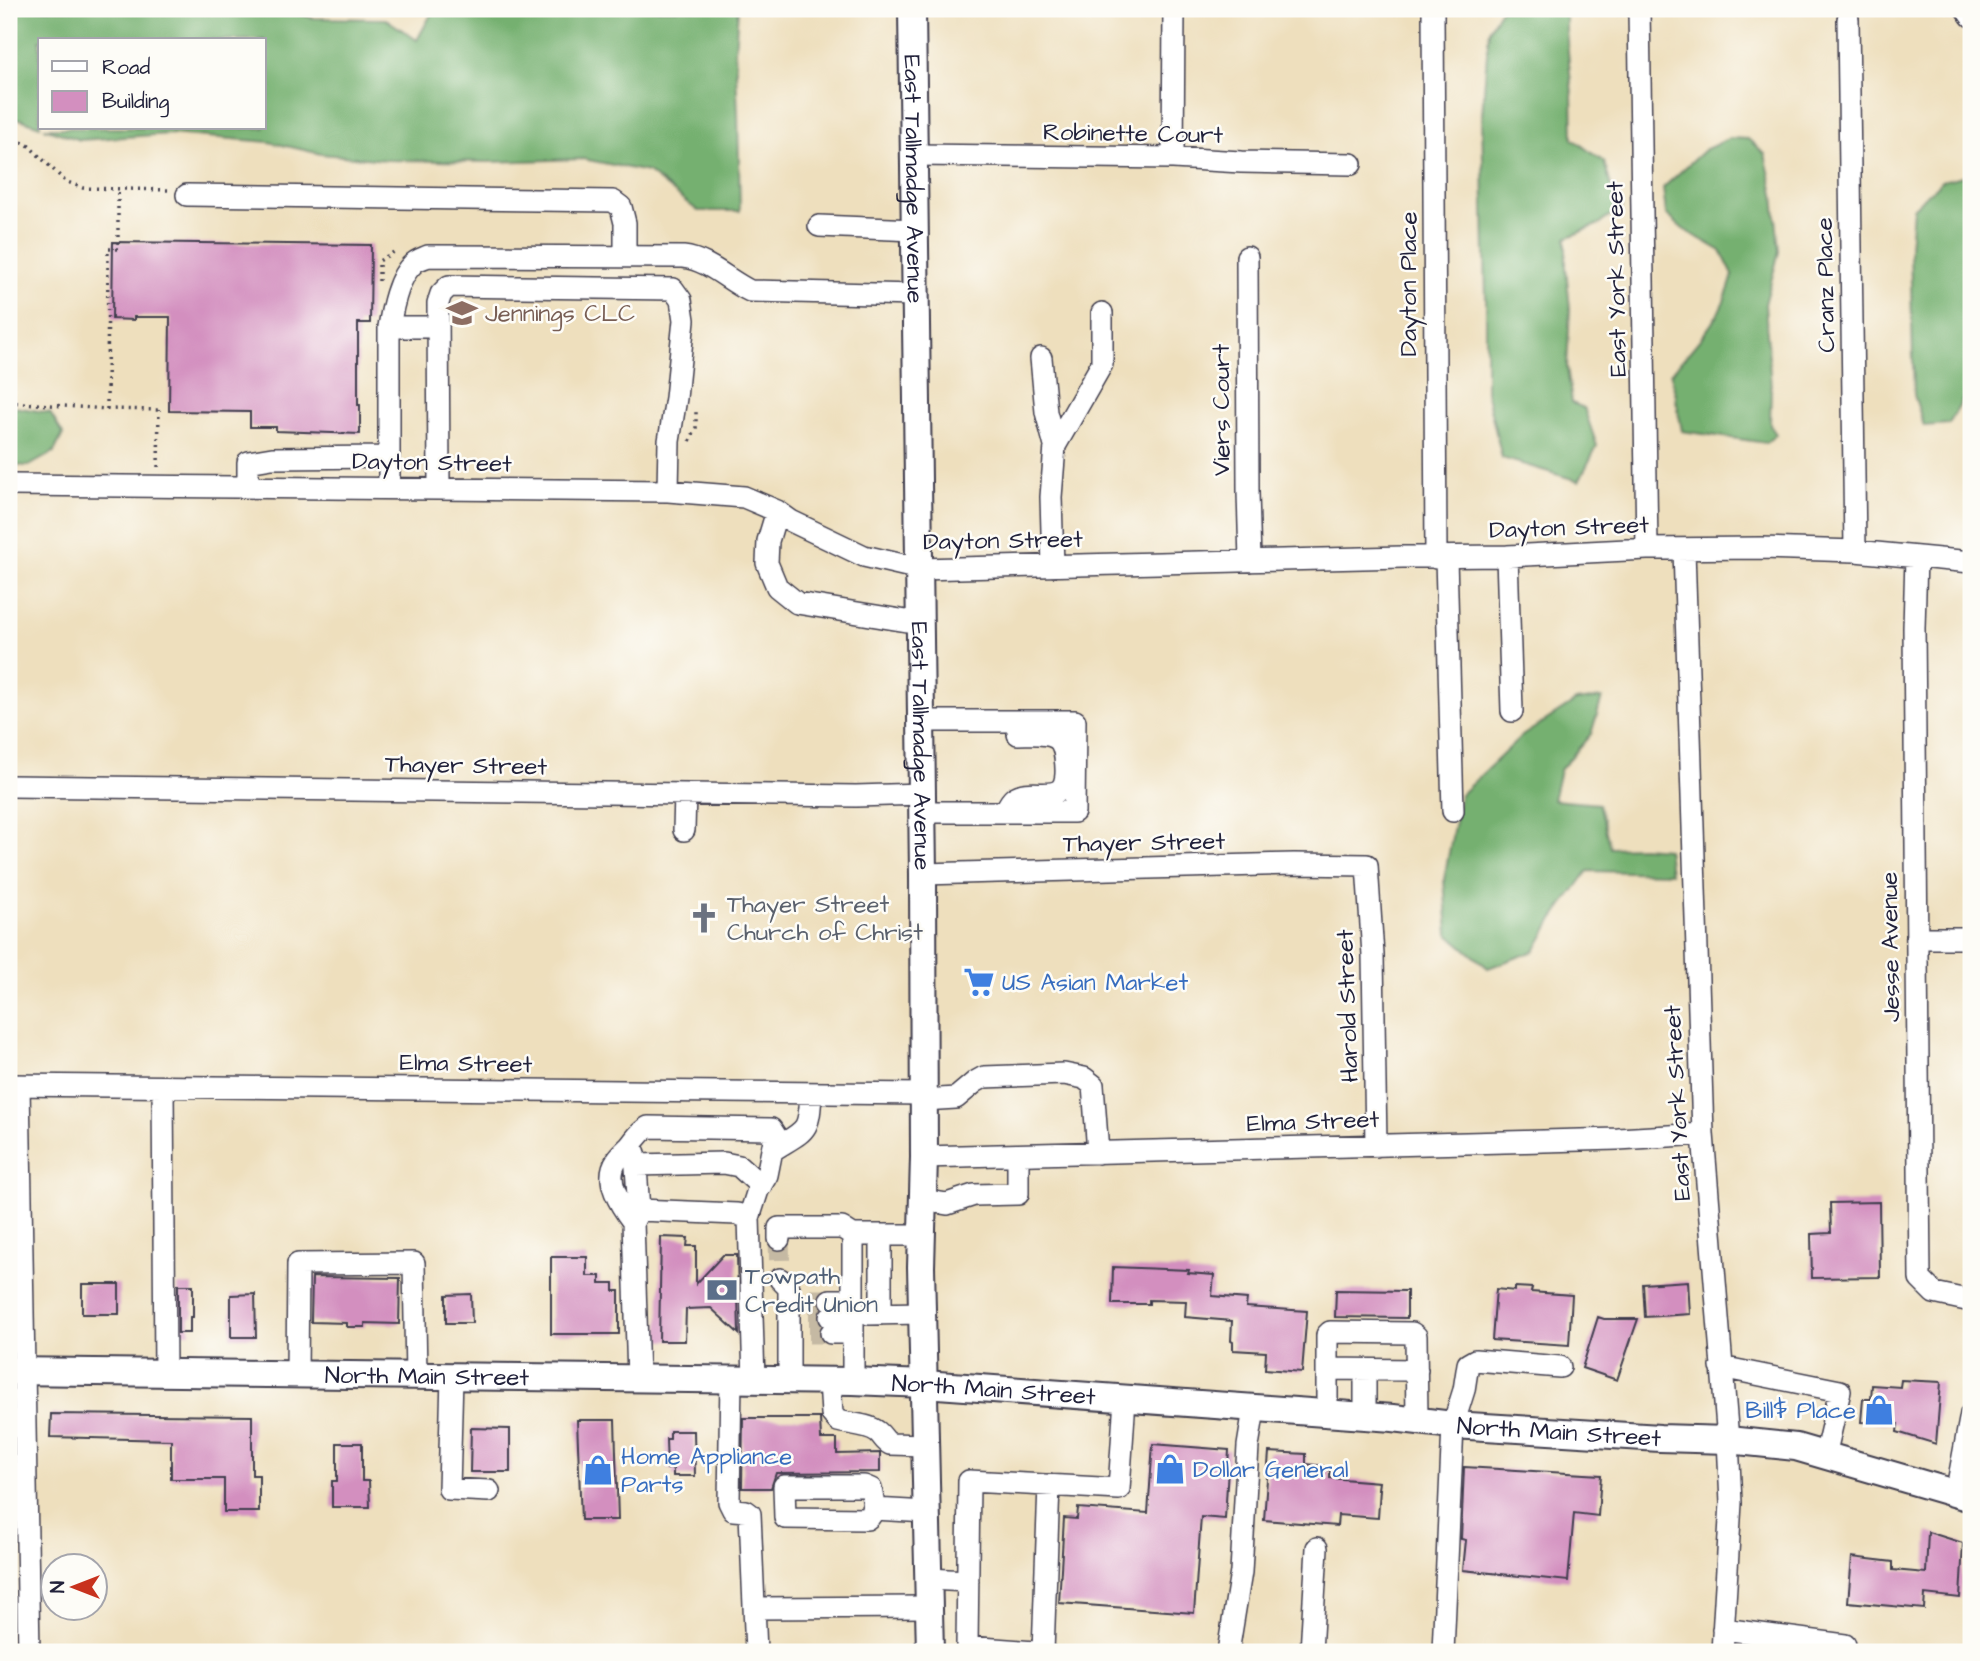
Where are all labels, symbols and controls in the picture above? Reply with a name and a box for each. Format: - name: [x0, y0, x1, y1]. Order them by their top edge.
- legend: [38, 38, 266, 130]
- text: Road: [102, 53, 150, 82]
- street label: East Tallmadge Avenue: [895, 54, 932, 304]
- text: Building: [102, 87, 170, 118]
- street label: Robinette Court: [1043, 115, 1224, 153]
- street label: East York Street: [1598, 181, 1636, 377]
- street label: Dayton Place: [1392, 211, 1427, 357]
- street label: Cranz Place: [1808, 217, 1844, 353]
- school or university icon: Jennings CLC: [445, 296, 479, 330]
- place label: Jennings CLC: [485, 297, 635, 332]
- street label: Viers Court: [1205, 344, 1239, 476]
- street label: Dayton Street: [352, 445, 512, 482]
- street label: Dayton Street: [1489, 508, 1650, 549]
- street label: Dayton Street: [923, 523, 1084, 560]
- street label: East Tallmadge Avenue: [902, 621, 939, 871]
- street label: Thayer Street: [385, 748, 548, 785]
- street label: Thayer Street: [1063, 825, 1226, 862]
- street label: Jesse Avenue: [1873, 872, 1909, 1022]
- place label: Thayer Street Church of Christ: [727, 888, 923, 950]
- church icon: Thayer Street Church of Christ: [687, 901, 721, 935]
- street label: Harold Street: [1328, 929, 1368, 1083]
- supermarket icon: US Asian Market: [962, 965, 996, 999]
- place label: US Asian Market: [1002, 966, 1188, 1000]
- street label: East York Street: [1656, 1004, 1700, 1202]
- street label: Elma Street: [399, 1046, 533, 1082]
- street label: Elma Street: [1246, 1103, 1380, 1141]
- place label: Towpath Credit Union: [745, 1260, 878, 1322]
- bank icon: Towpath Credit Union: [705, 1273, 739, 1307]
- street label: North Main Street: [325, 1359, 530, 1395]
- street label: North Main Street: [891, 1367, 1097, 1414]
- shop icon: Bill$ Place: [1862, 1393, 1896, 1427]
- place label: Bill$ Place: [1745, 1394, 1856, 1428]
- street label: North Main Street: [1456, 1409, 1662, 1456]
- place label: Home Appliance Parts: [621, 1440, 792, 1502]
- shop icon: Dollar General: [1153, 1452, 1187, 1486]
- shop icon: Home Appliance Parts: [581, 1453, 615, 1487]
- place label: Dollar General: [1193, 1453, 1348, 1487]
- north arrow: [38, 1552, 108, 1622]
- text: N: [45, 1581, 72, 1593]

